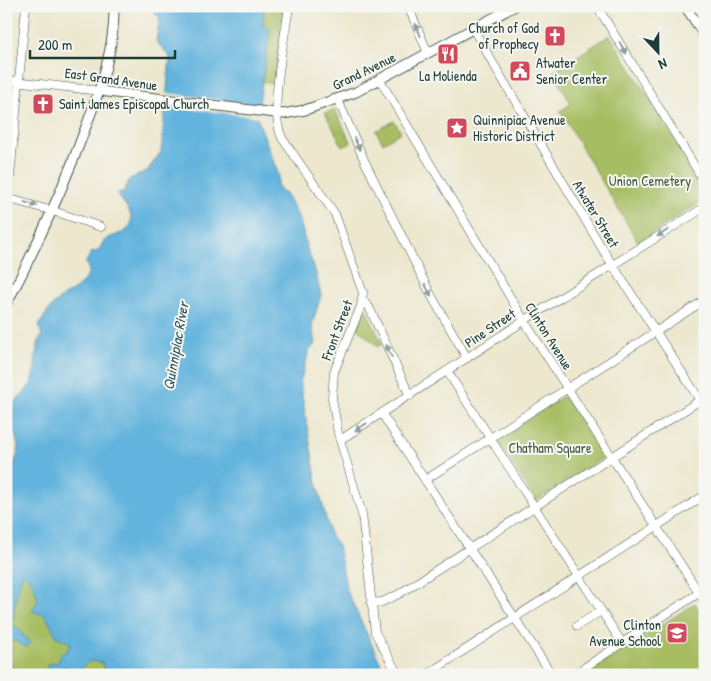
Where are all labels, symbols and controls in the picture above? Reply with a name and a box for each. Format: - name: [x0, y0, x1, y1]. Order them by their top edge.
- place label: Church of God of Prophecy: [468, 18, 540, 54]
- one-way arrow: [414, 23, 422, 37]
- church icon: Church of God of Prophecy: [543, 24, 567, 48]
- scale bar: [30, 28, 175, 60]
- north arrow: [634, 28, 684, 78]
- text: 200 m: [38, 34, 72, 55]
- one-way arrow: [618, 41, 627, 54]
- restaurant icon: La Molienda: [436, 42, 460, 66]
- street label: Grand Avenue: [329, 47, 399, 94]
- place label: Atwater Senior Center: [536, 53, 608, 88]
- text: N: [656, 54, 670, 75]
- public building icon: Atwater Senior Center: [508, 59, 532, 83]
- street label: East Grand Avenue: [64, 63, 159, 94]
- place label: La Molienda: [419, 66, 477, 85]
- church icon: Saint James Episcopal Church: [31, 92, 55, 116]
- place label: Saint James Episcopal Church: [59, 94, 209, 114]
- place label: Quinnipiac Avenue Historic District: [473, 110, 566, 145]
- place icon: Quinnipiac Avenue Historic District: [445, 116, 469, 140]
- one-way arrow: [353, 137, 361, 151]
- park label: Union Cemetery: [609, 171, 691, 191]
- street label: Atwater Street: [569, 177, 624, 251]
- one-way arrow: [23, 201, 38, 209]
- one-way arrow: [657, 228, 670, 238]
- one-way arrow: [424, 283, 432, 298]
- street label: Front Street: [316, 297, 357, 364]
- water label: Quinnipiac River: [157, 298, 194, 392]
- street label: Clinton Avenue: [521, 298, 578, 374]
- street label: Pine Street: [461, 304, 519, 352]
- one-way arrow: [385, 344, 393, 358]
- one-way arrow: [354, 422, 368, 432]
- park label: Chatham Square: [509, 438, 592, 458]
- place label: Clinton Avenue School: [590, 615, 661, 650]
- school or university icon: Clinton Avenue School: [665, 621, 689, 645]

